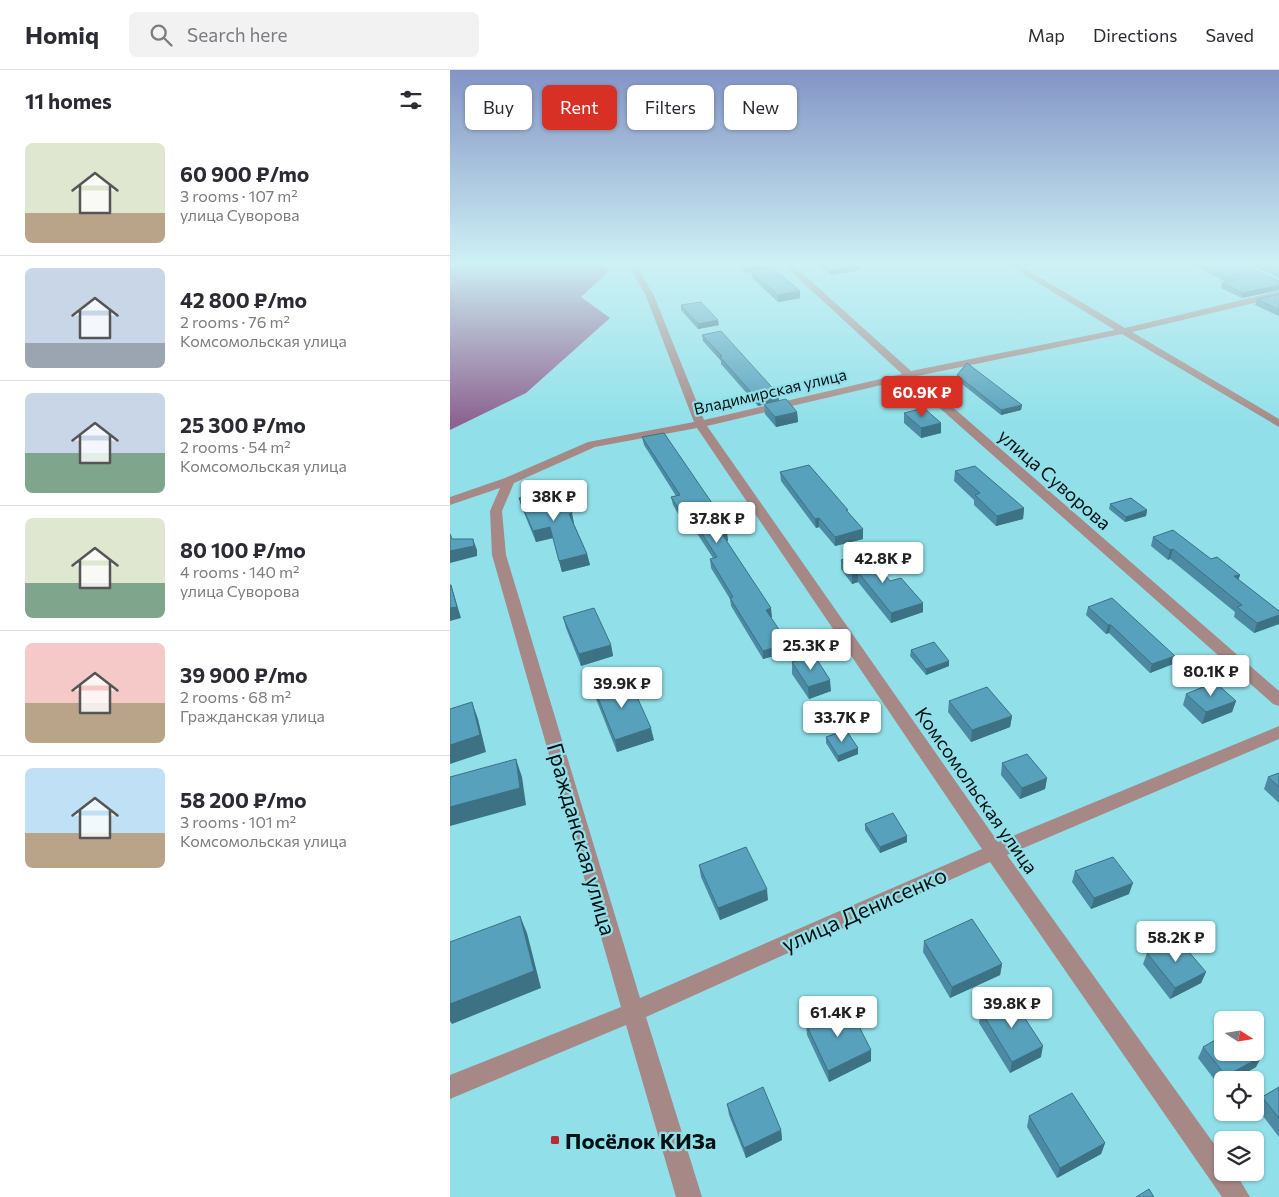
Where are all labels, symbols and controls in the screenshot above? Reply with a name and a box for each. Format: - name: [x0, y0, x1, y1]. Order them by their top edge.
- search box: [129, 12, 479, 57]
- text: Homiq: [25, 20, 99, 49]
- icon: search: [147, 21, 175, 49]
- text: Search here: [187, 23, 288, 46]
- text: Map: [1028, 24, 1065, 46]
- text: Directions: [1093, 24, 1177, 46]
- text: Saved: [1205, 24, 1254, 46]
- chip: Buy: [465, 85, 532, 130]
- chip: Rent: [542, 85, 617, 130]
- chip: Filters: [627, 85, 714, 130]
- chip: New: [724, 85, 797, 130]
- icon: filters: [397, 86, 425, 114]
- text: 11 homes: [25, 88, 112, 113]
- text: 60 900 ₽/mo: [180, 161, 309, 186]
- icon: home: [65, 163, 125, 223]
- text: 3 rooms · 107 m²: [180, 186, 298, 205]
- text: улица Суворова: [180, 205, 300, 224]
- text: 42 800 ₽/mo: [180, 287, 307, 312]
- icon: home: [65, 288, 125, 348]
- text: 2 rooms · 76 m²: [180, 312, 290, 331]
- text: Комсомольская улица: [180, 331, 347, 350]
- street label: Владимирская улица: [692, 364, 848, 418]
- pin: 60.9K ₽: [876, 376, 968, 418]
- text: 60.9K ₽: [893, 382, 951, 401]
- text: 25 300 ₽/mo: [180, 412, 306, 437]
- icon: home: [65, 413, 125, 473]
- street label: улица Суворова: [994, 424, 1116, 534]
- text: 2 rooms · 54 m²: [180, 437, 291, 456]
- text: Комсомольская улица: [180, 456, 347, 475]
- pin: 38K ₽: [519, 480, 589, 522]
- text: 38K ₽: [532, 486, 576, 505]
- pin: 37.8K ₽: [671, 502, 763, 544]
- text: 37.8K ₽: [689, 508, 745, 527]
- text: 80 100 ₽/mo: [180, 537, 306, 562]
- icon: home: [65, 538, 125, 598]
- pin: 42.8K ₽: [837, 542, 929, 584]
- text: 42.8K ₽: [854, 548, 912, 567]
- text: 4 rooms · 140 m²: [180, 562, 299, 581]
- text: улица Суворова: [180, 581, 300, 600]
- pin: 25.3K ₽: [765, 628, 857, 671]
- text: 25.3K ₽: [783, 635, 839, 654]
- pin: 80.1K ₽: [1165, 654, 1257, 697]
- text: 80.1K ₽: [1183, 661, 1239, 680]
- text: 39 900 ₽/mo: [180, 662, 308, 687]
- icon: home: [65, 663, 125, 723]
- pin: 39.9K ₽: [576, 666, 668, 709]
- text: 39.9K ₽: [593, 673, 651, 692]
- text: 2 rooms · 68 m²: [180, 687, 291, 706]
- pin: 33.7K ₽: [796, 700, 888, 743]
- street label: Комсомольская улица: [911, 702, 1043, 878]
- text: Гражданская улица: [180, 706, 325, 725]
- text: 33.7K ₽: [814, 707, 870, 726]
- street label: Гражданская улица: [542, 740, 622, 938]
- text: 58 200 ₽/mo: [180, 787, 307, 812]
- icon: home: [65, 788, 125, 848]
- text: 3 rooms · 101 m²: [180, 812, 296, 831]
- text: Комсомольская улица: [180, 831, 347, 850]
- street label: улица Денисенко: [777, 861, 951, 957]
- pin: 58.2K ₽: [1130, 920, 1222, 963]
- text: 58.2K ₽: [1147, 927, 1205, 946]
- pin: 39.8K ₽: [966, 986, 1058, 1029]
- text: 39.8K ₽: [983, 993, 1041, 1012]
- pin: 61.4K ₽: [792, 996, 884, 1038]
- text: 61.4K ₽: [810, 1002, 866, 1021]
- north arrow: [1214, 1011, 1264, 1061]
- map controls: [1214, 1011, 1264, 1181]
- button: locate: [1214, 1071, 1264, 1121]
- place label: Посёлок КИЗа: [565, 1127, 716, 1154]
- button: layers: [1214, 1131, 1264, 1181]
- marker: Посёлок КИЗа: [549, 1134, 561, 1146]

